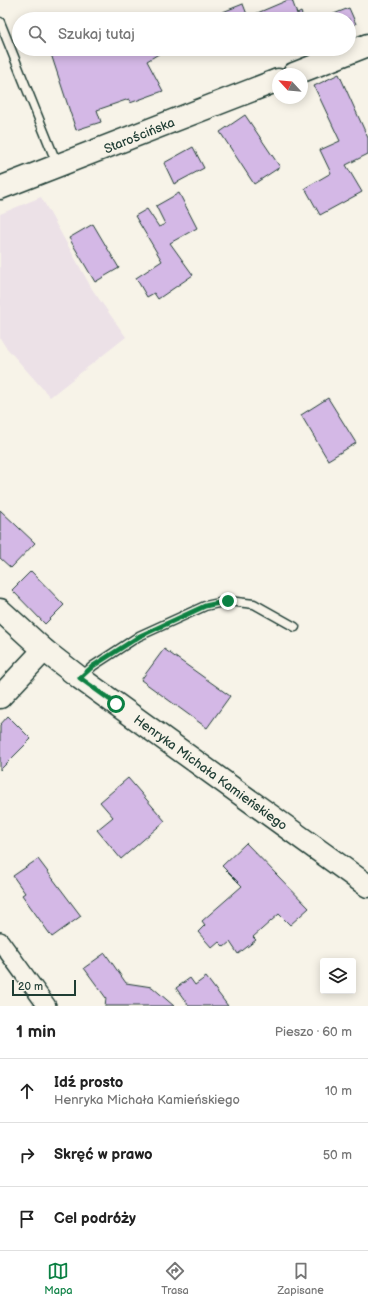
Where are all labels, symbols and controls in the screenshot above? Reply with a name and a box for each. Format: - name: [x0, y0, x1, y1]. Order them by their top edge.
- search box: [12, 12, 356, 56]
- icon: search: [26, 23, 48, 45]
- text: Szukaj tutaj: [58, 25, 135, 44]
- north arrow: [272, 68, 308, 104]
- street label: Starościńska: [102, 114, 177, 157]
- route end: [219, 592, 237, 610]
- route start: [107, 695, 125, 713]
- street label: Henryka Michała Kamieńskiego: [130, 712, 290, 834]
- map controls: [320, 958, 356, 994]
- button: layers: [320, 958, 356, 994]
- scale bar: [12, 978, 76, 997]
- text: 20 m: [18, 980, 43, 993]
- text: 1 min: [16, 1022, 56, 1042]
- text: Pieszo · 60 m: [275, 1024, 352, 1040]
- text: Idź prosto: [54, 1073, 123, 1092]
- icon: ahead: [16, 1080, 38, 1102]
- text: 10 m: [325, 1083, 352, 1099]
- text: Henryka Michała Kamieńskiego: [54, 1092, 240, 1108]
- icon: right: [16, 1144, 38, 1166]
- text: Skręć w prawo: [54, 1145, 153, 1164]
- text: 50 m: [323, 1147, 352, 1163]
- icon: arrive: [16, 1208, 38, 1230]
- text: Cel podróży: [54, 1209, 136, 1228]
- tab: Mapa: [44, 1260, 73, 1297]
- tab: Trasa: [161, 1260, 189, 1297]
- tab: Zapisane: [277, 1260, 324, 1297]

